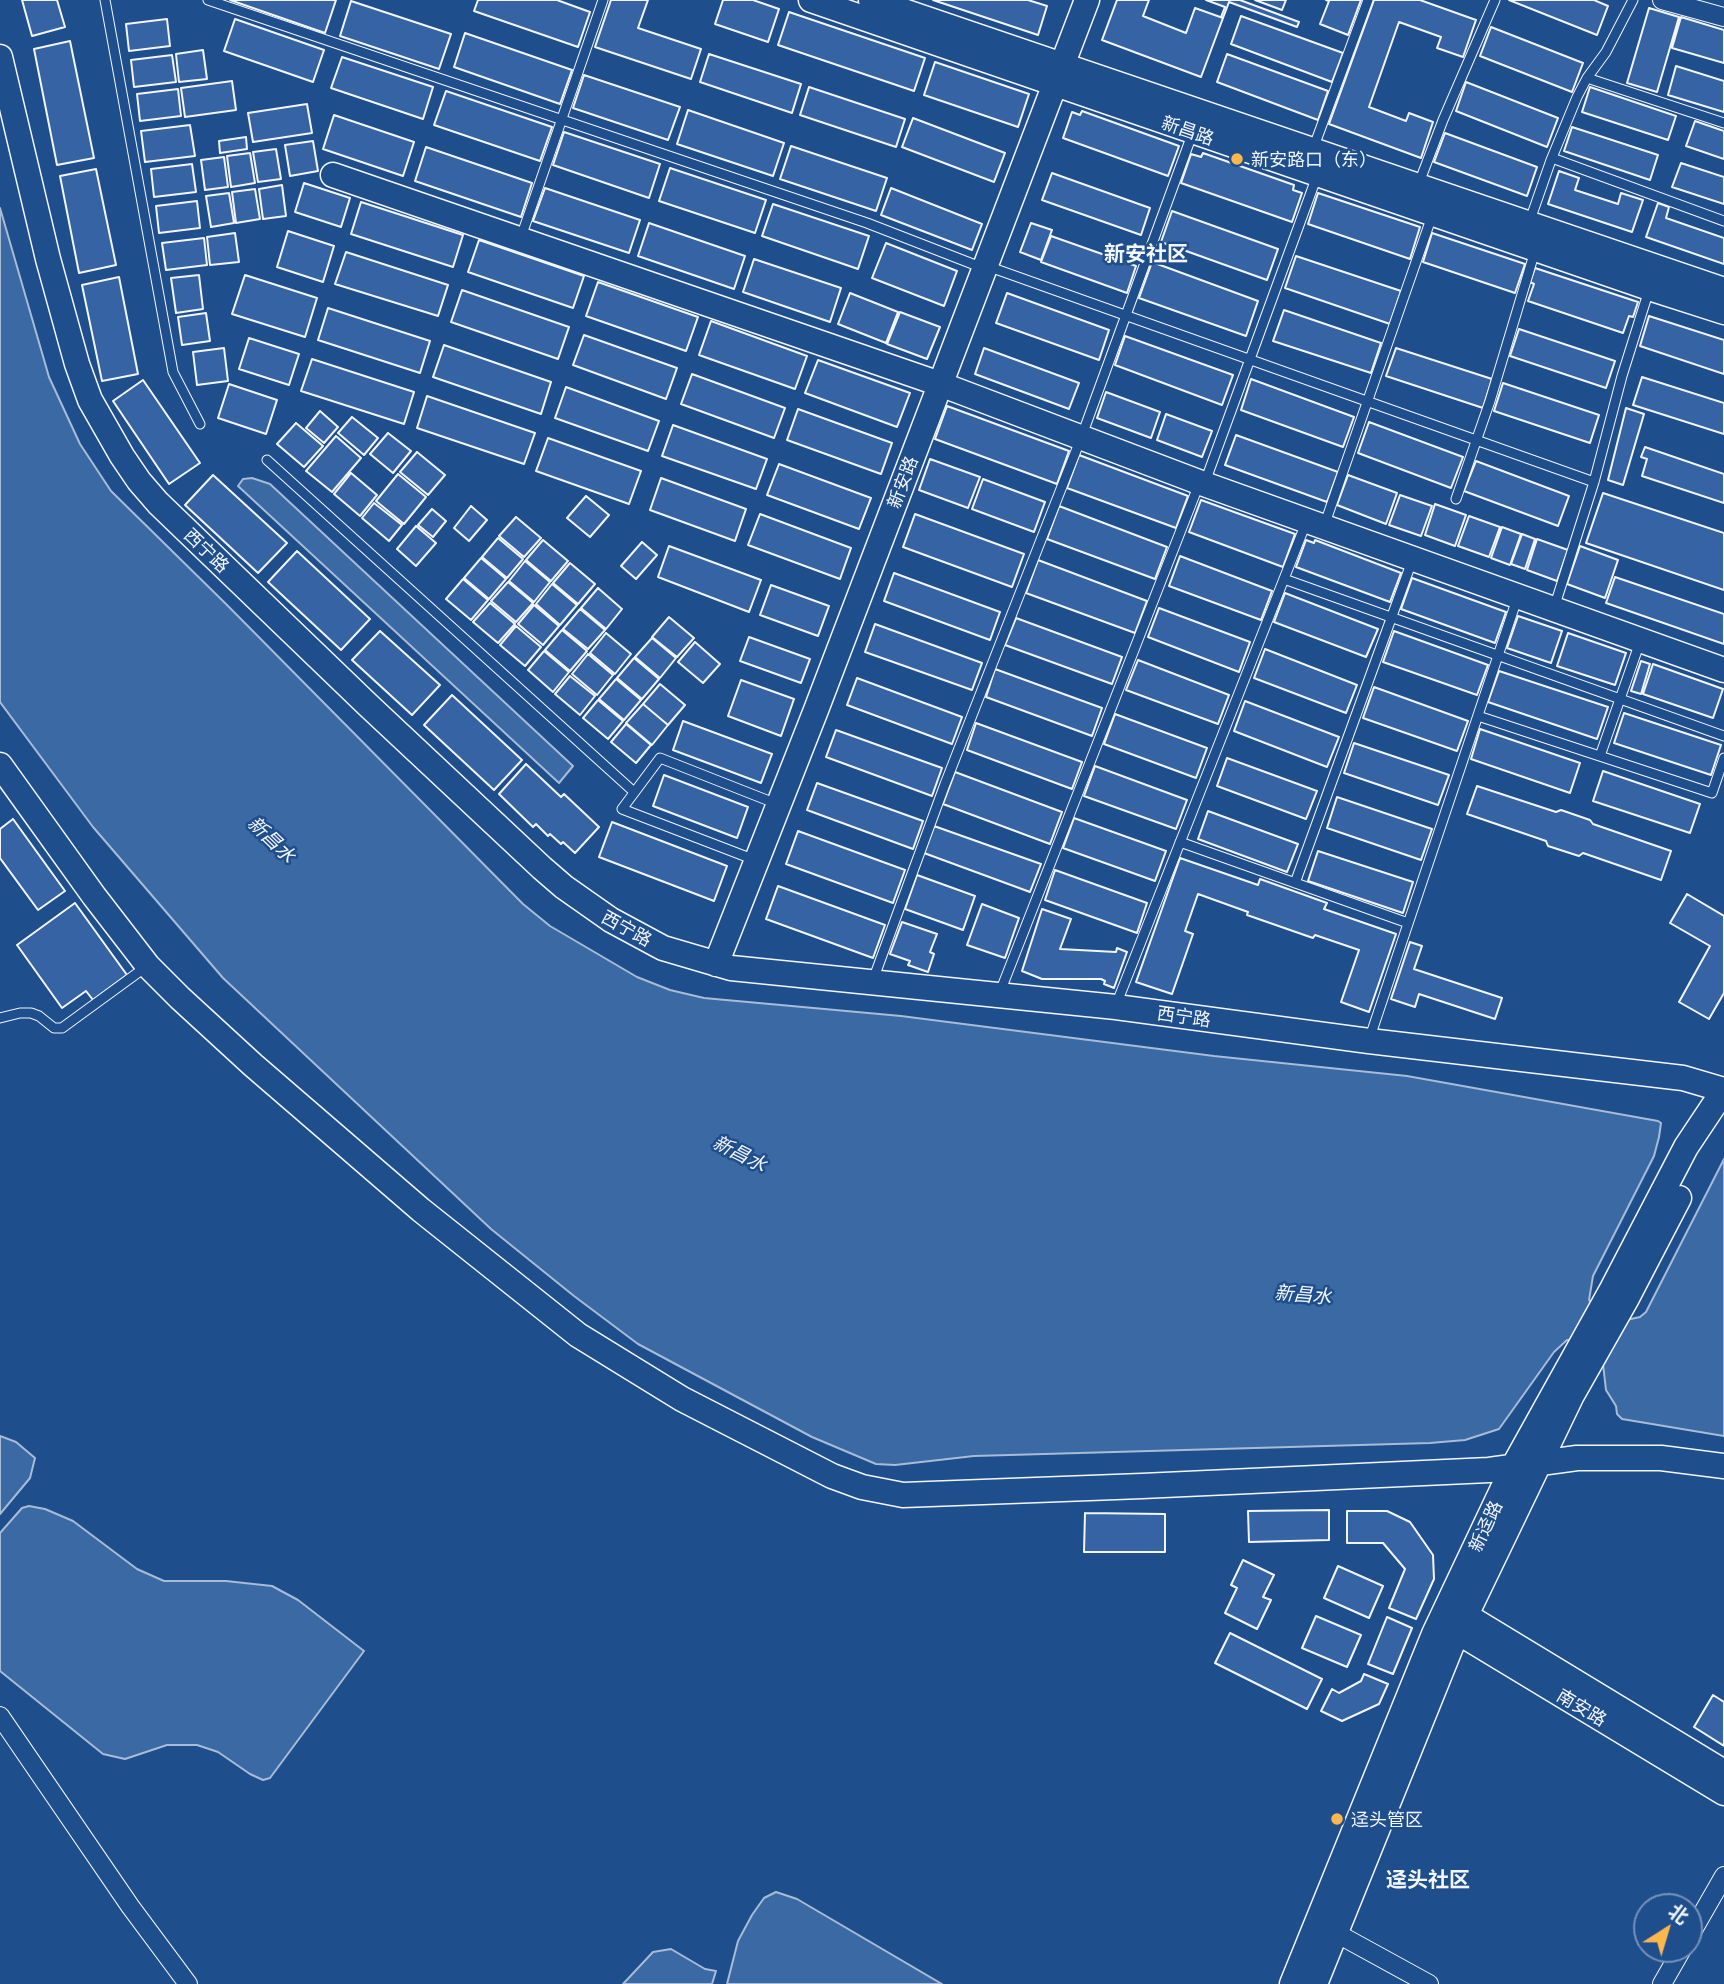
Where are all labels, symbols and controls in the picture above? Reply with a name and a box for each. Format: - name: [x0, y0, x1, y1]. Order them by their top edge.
- street label: 新昌路: [1159, 111, 1217, 149]
- place label: 新安路口（东）: [1251, 148, 1377, 170]
- marker: 新安路口（东）: [1229, 151, 1245, 167]
- district label: 新安社区: [1104, 240, 1188, 266]
- street label: 新安路: [882, 453, 922, 511]
- street label: 西宁路: [180, 523, 234, 577]
- water label: 新昌水: [244, 811, 300, 867]
- street label: 西宁路: [598, 905, 656, 951]
- street label: 西宁路: [1156, 1002, 1212, 1030]
- water label: 新昌水: [709, 1130, 771, 1176]
- water label: 新昌水: [1274, 1280, 1332, 1308]
- street label: 新迳路: [1464, 1497, 1506, 1555]
- street label: 南安路: [1553, 1684, 1611, 1730]
- place label: 迳头管区: [1351, 1808, 1423, 1830]
- marker: 迳头管区: [1329, 1811, 1345, 1827]
- district label: 迳头社区: [1386, 1866, 1470, 1892]
- north arrow: [1633, 1893, 1703, 1963]
- text: 北: [1664, 1896, 1695, 1929]

